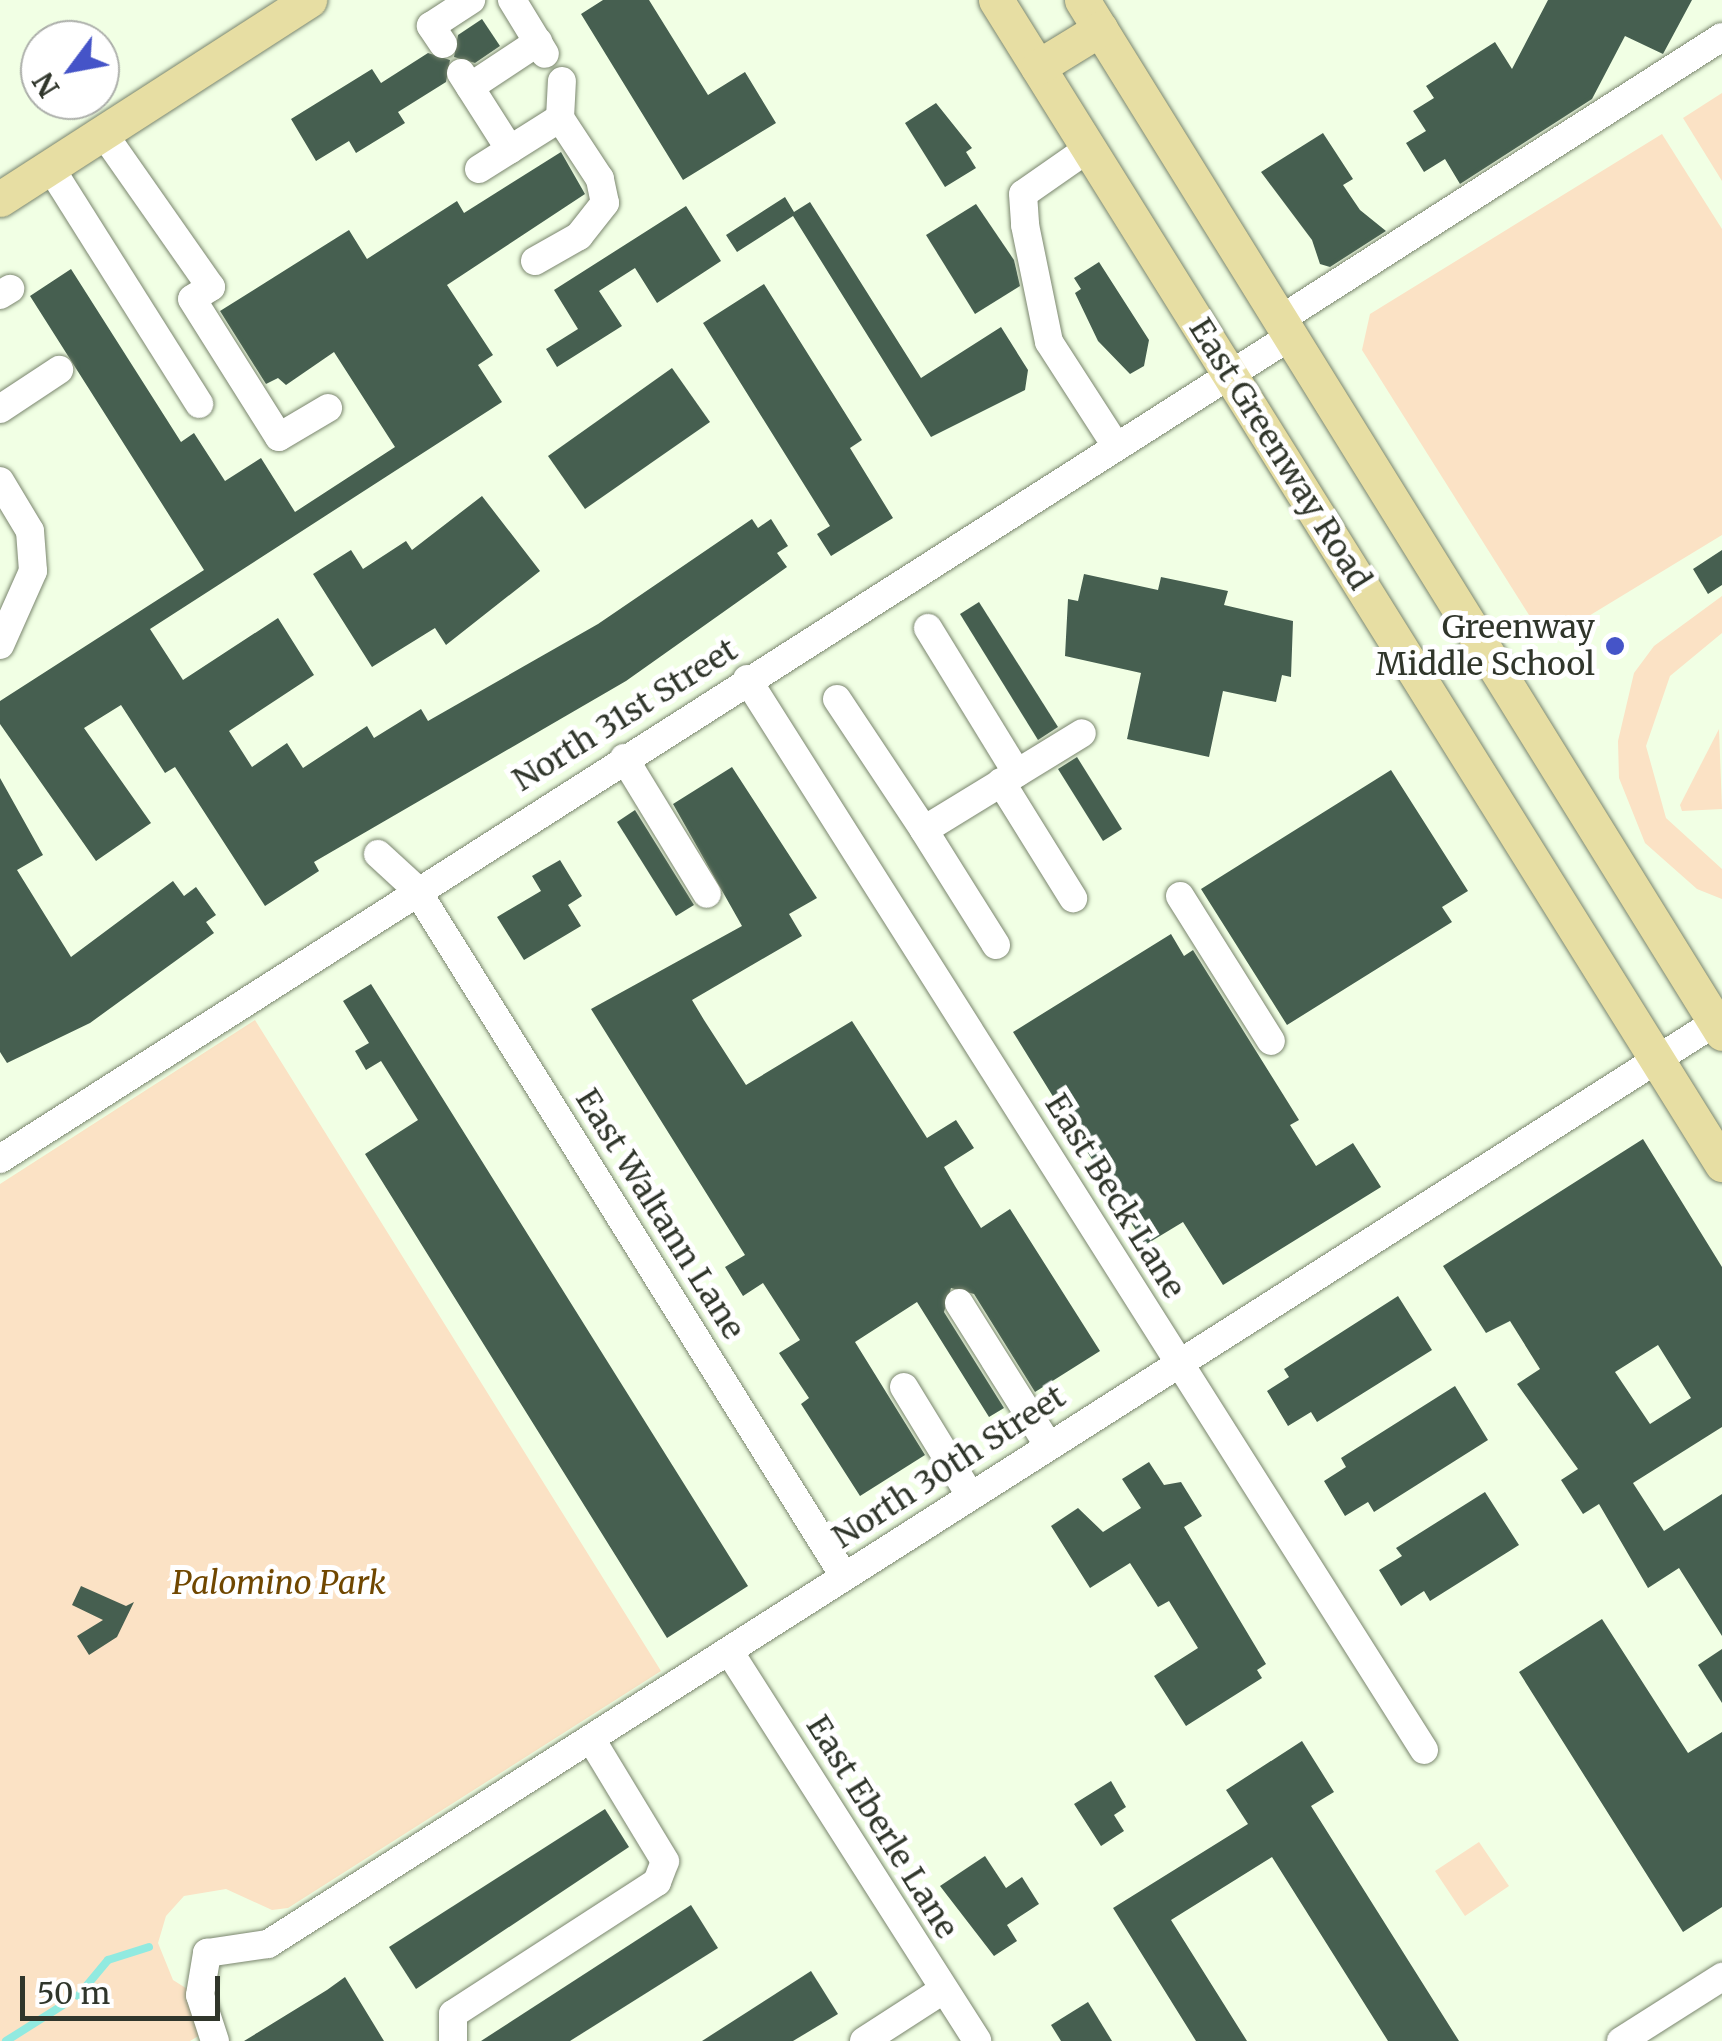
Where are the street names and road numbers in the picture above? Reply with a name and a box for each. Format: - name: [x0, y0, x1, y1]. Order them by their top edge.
- street label: East Greenway Road: [1181, 311, 1379, 597]
- street label: North 31st Street: [506, 631, 744, 799]
- street label: East Waltann Lane: [568, 1082, 752, 1346]
- street label: East Beck Lane: [1037, 1087, 1193, 1305]
- street label: North 30th Street: [825, 1377, 1073, 1557]
- street label: East Eberle Lane: [798, 1709, 966, 1945]

